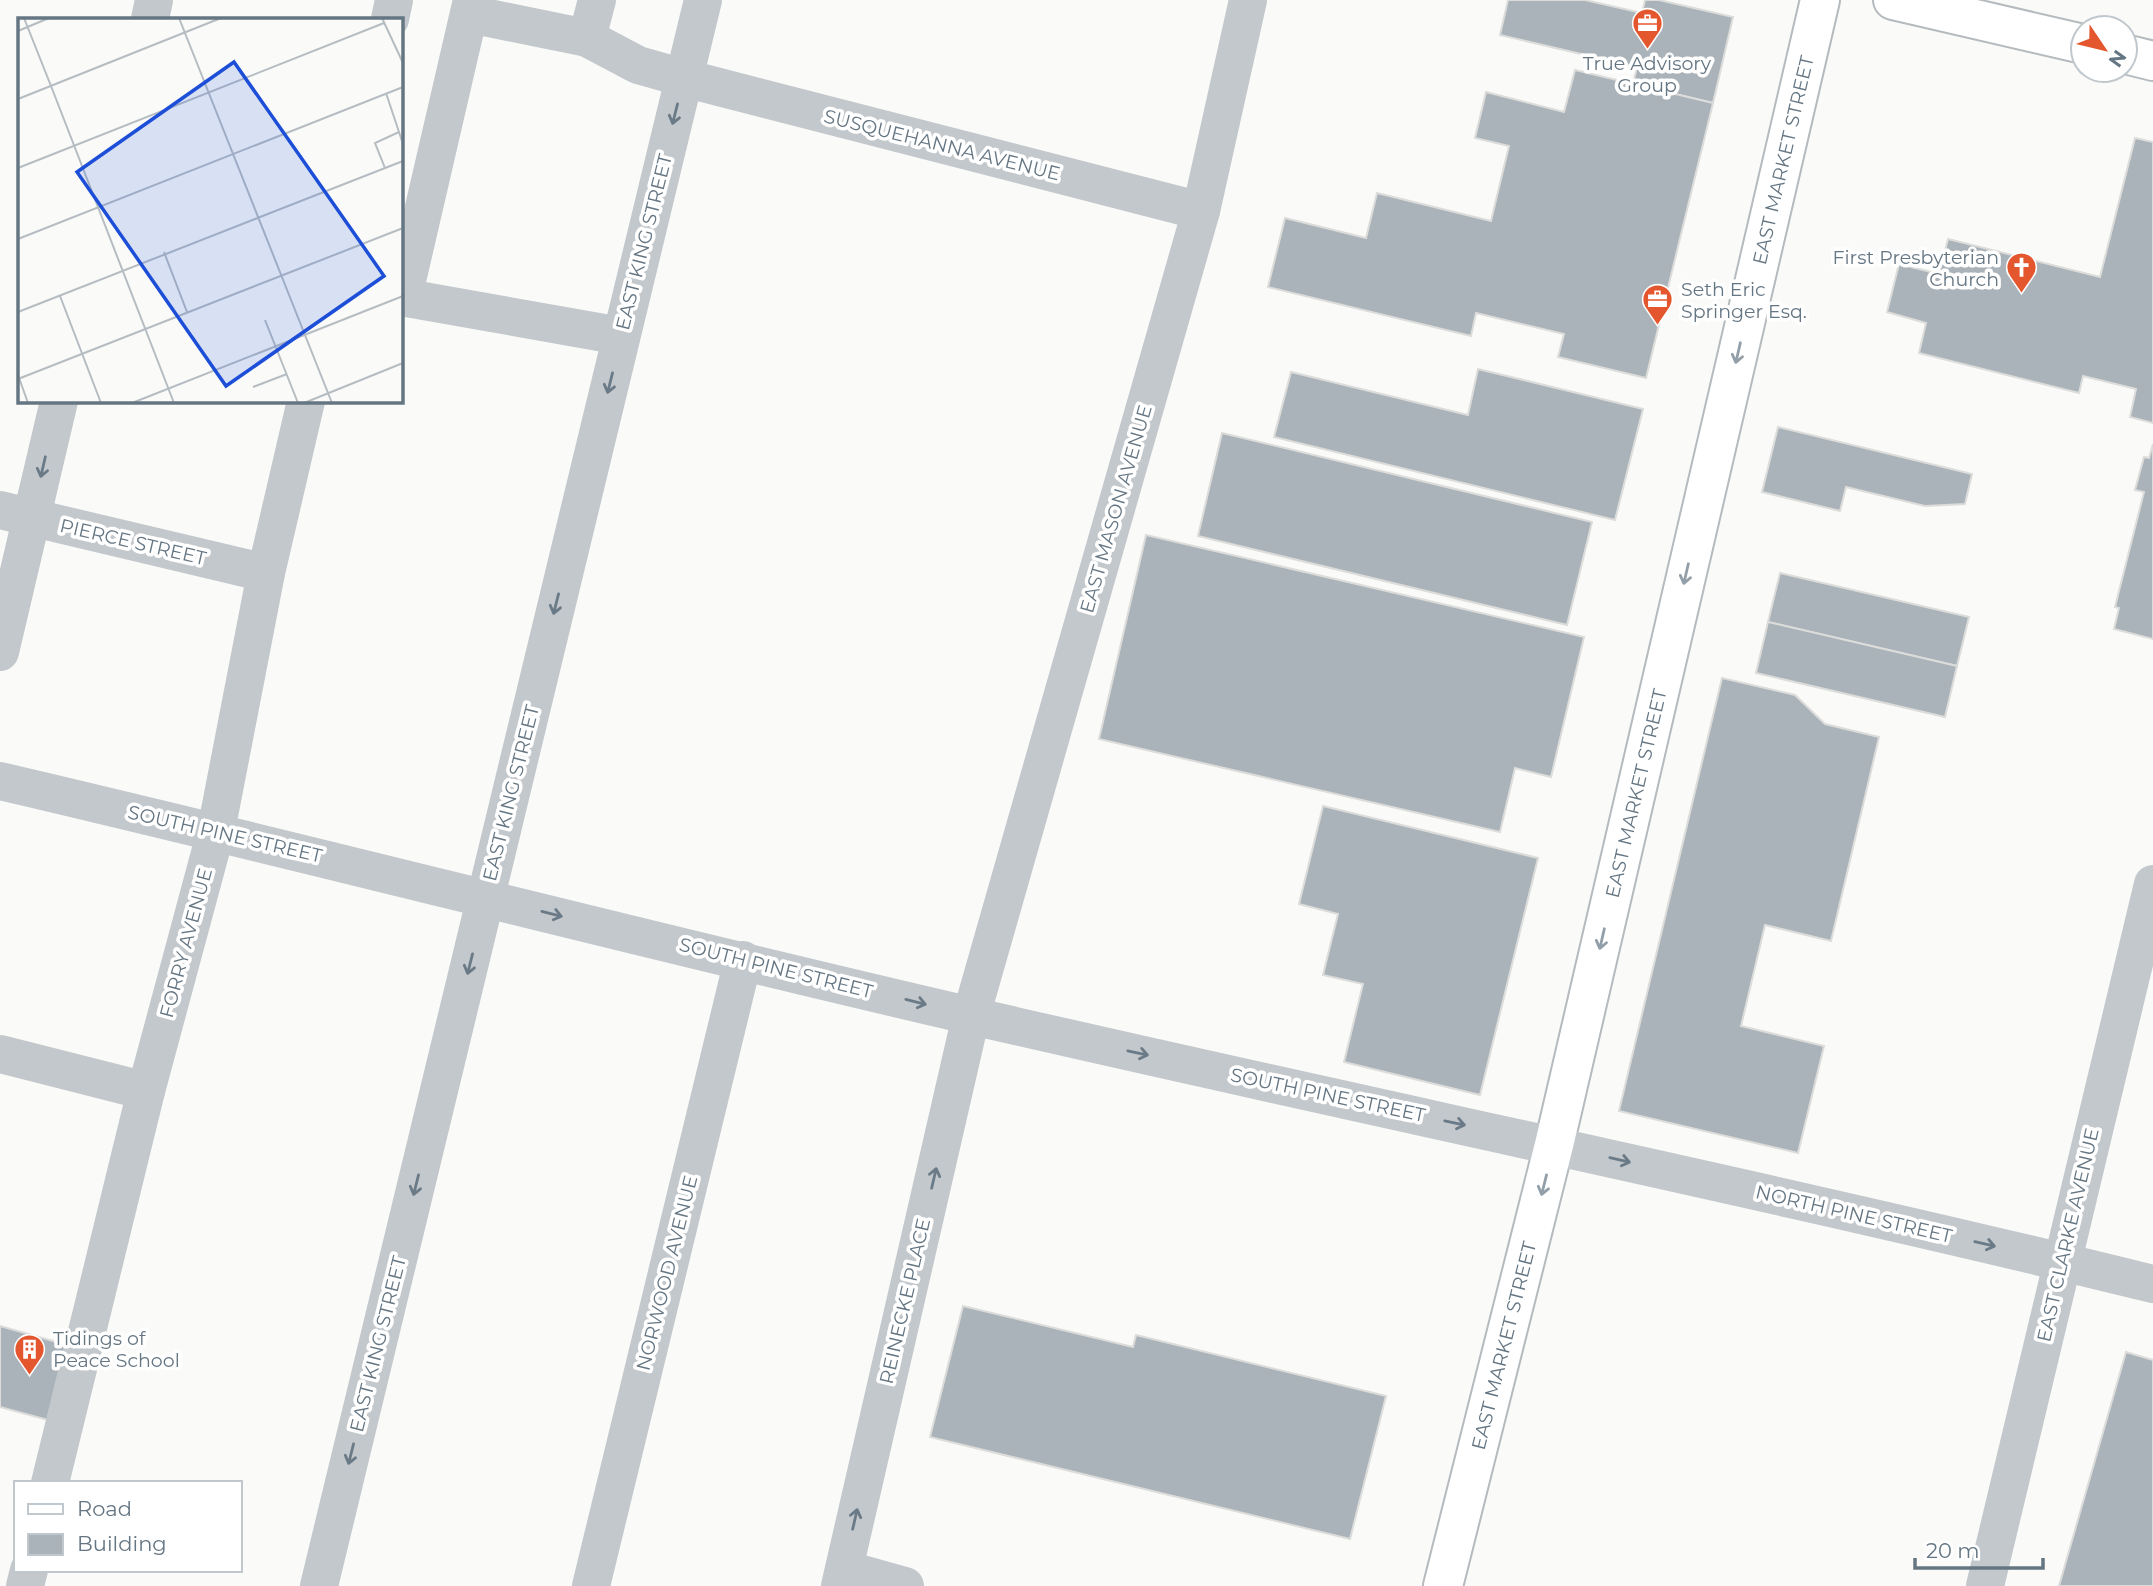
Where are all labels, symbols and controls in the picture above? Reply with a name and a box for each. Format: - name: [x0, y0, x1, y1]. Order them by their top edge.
- office icon: True Advisory Group: [1630, 7, 1664, 51]
- north arrow: [2069, 14, 2139, 84]
- inset map: [18, 18, 402, 402]
- text: N: [2104, 46, 2131, 71]
- place label: True Advisory Group: [1583, 52, 1712, 97]
- street label: EAST MARKET STREET: [1747, 53, 1818, 267]
- one-way arrow: [668, 102, 681, 125]
- street label: SUSQUEHANNA AVENUE: [822, 105, 1062, 185]
- street label: EAST KING STREET: [611, 152, 677, 332]
- place label: First Presbyterian Church: [1832, 246, 1999, 291]
- church icon: First Presbyterian Church: [2005, 251, 2039, 295]
- place label: Seth Eric Springer Esq.: [1681, 278, 1807, 323]
- office icon: Seth Eric Springer Esq.: [1641, 283, 1675, 327]
- one-way arrow: [1730, 341, 1744, 364]
- one-way arrow: [603, 371, 616, 393]
- street label: EAST MASON AVENUE: [1075, 402, 1157, 616]
- one-way arrow: [36, 455, 50, 478]
- street label: PIERCE STREET: [58, 514, 208, 570]
- one-way arrow: [1679, 562, 1692, 585]
- one-way arrow: [549, 592, 563, 615]
- street label: EAST MARKET STREET: [1600, 686, 1671, 900]
- street label: EAST KING STREET: [478, 703, 544, 883]
- street label: SOUTH PINE STREET: [126, 800, 324, 868]
- street label: FORRY AVENUE: [155, 866, 217, 1020]
- one-way arrow: [540, 907, 563, 921]
- one-way arrow: [1594, 927, 1608, 950]
- street label: SOUTH PINE STREET: [677, 933, 875, 1003]
- one-way arrow: [462, 952, 476, 975]
- one-way arrow: [904, 996, 927, 1009]
- one-way arrow: [1126, 1047, 1148, 1060]
- street label: SOUTH PINE STREET: [1229, 1063, 1428, 1127]
- one-way arrow: [1443, 1117, 1466, 1131]
- street label: EAST CLARKE AVENUE: [2032, 1126, 2104, 1344]
- one-way arrow: [1608, 1154, 1631, 1168]
- one-way arrow: [927, 1167, 941, 1190]
- one-way arrow: [409, 1173, 422, 1196]
- street label: NORWOOD AVENUE: [632, 1173, 702, 1373]
- one-way arrow: [1537, 1173, 1550, 1195]
- street label: NORTH PINE STREET: [1753, 1180, 1955, 1248]
- street label: REINECKE PLACE: [875, 1216, 935, 1386]
- one-way arrow: [1973, 1238, 1996, 1251]
- street label: EAST MARKET STREET: [1466, 1239, 1541, 1452]
- street label: EAST KING STREET: [345, 1254, 411, 1434]
- place label: Tidings of Peace School: [53, 1327, 180, 1372]
- building icon: Tidings of Peace School: [13, 1332, 47, 1376]
- one-way arrow: [344, 1442, 357, 1465]
- legend: [14, 1481, 242, 1572]
- text: Road: [77, 1496, 132, 1521]
- one-way arrow: [849, 1509, 862, 1531]
- scale bar: [1915, 1526, 2043, 1570]
- text: Building: [77, 1531, 167, 1556]
- text: 20 m: [1926, 1538, 1980, 1563]

